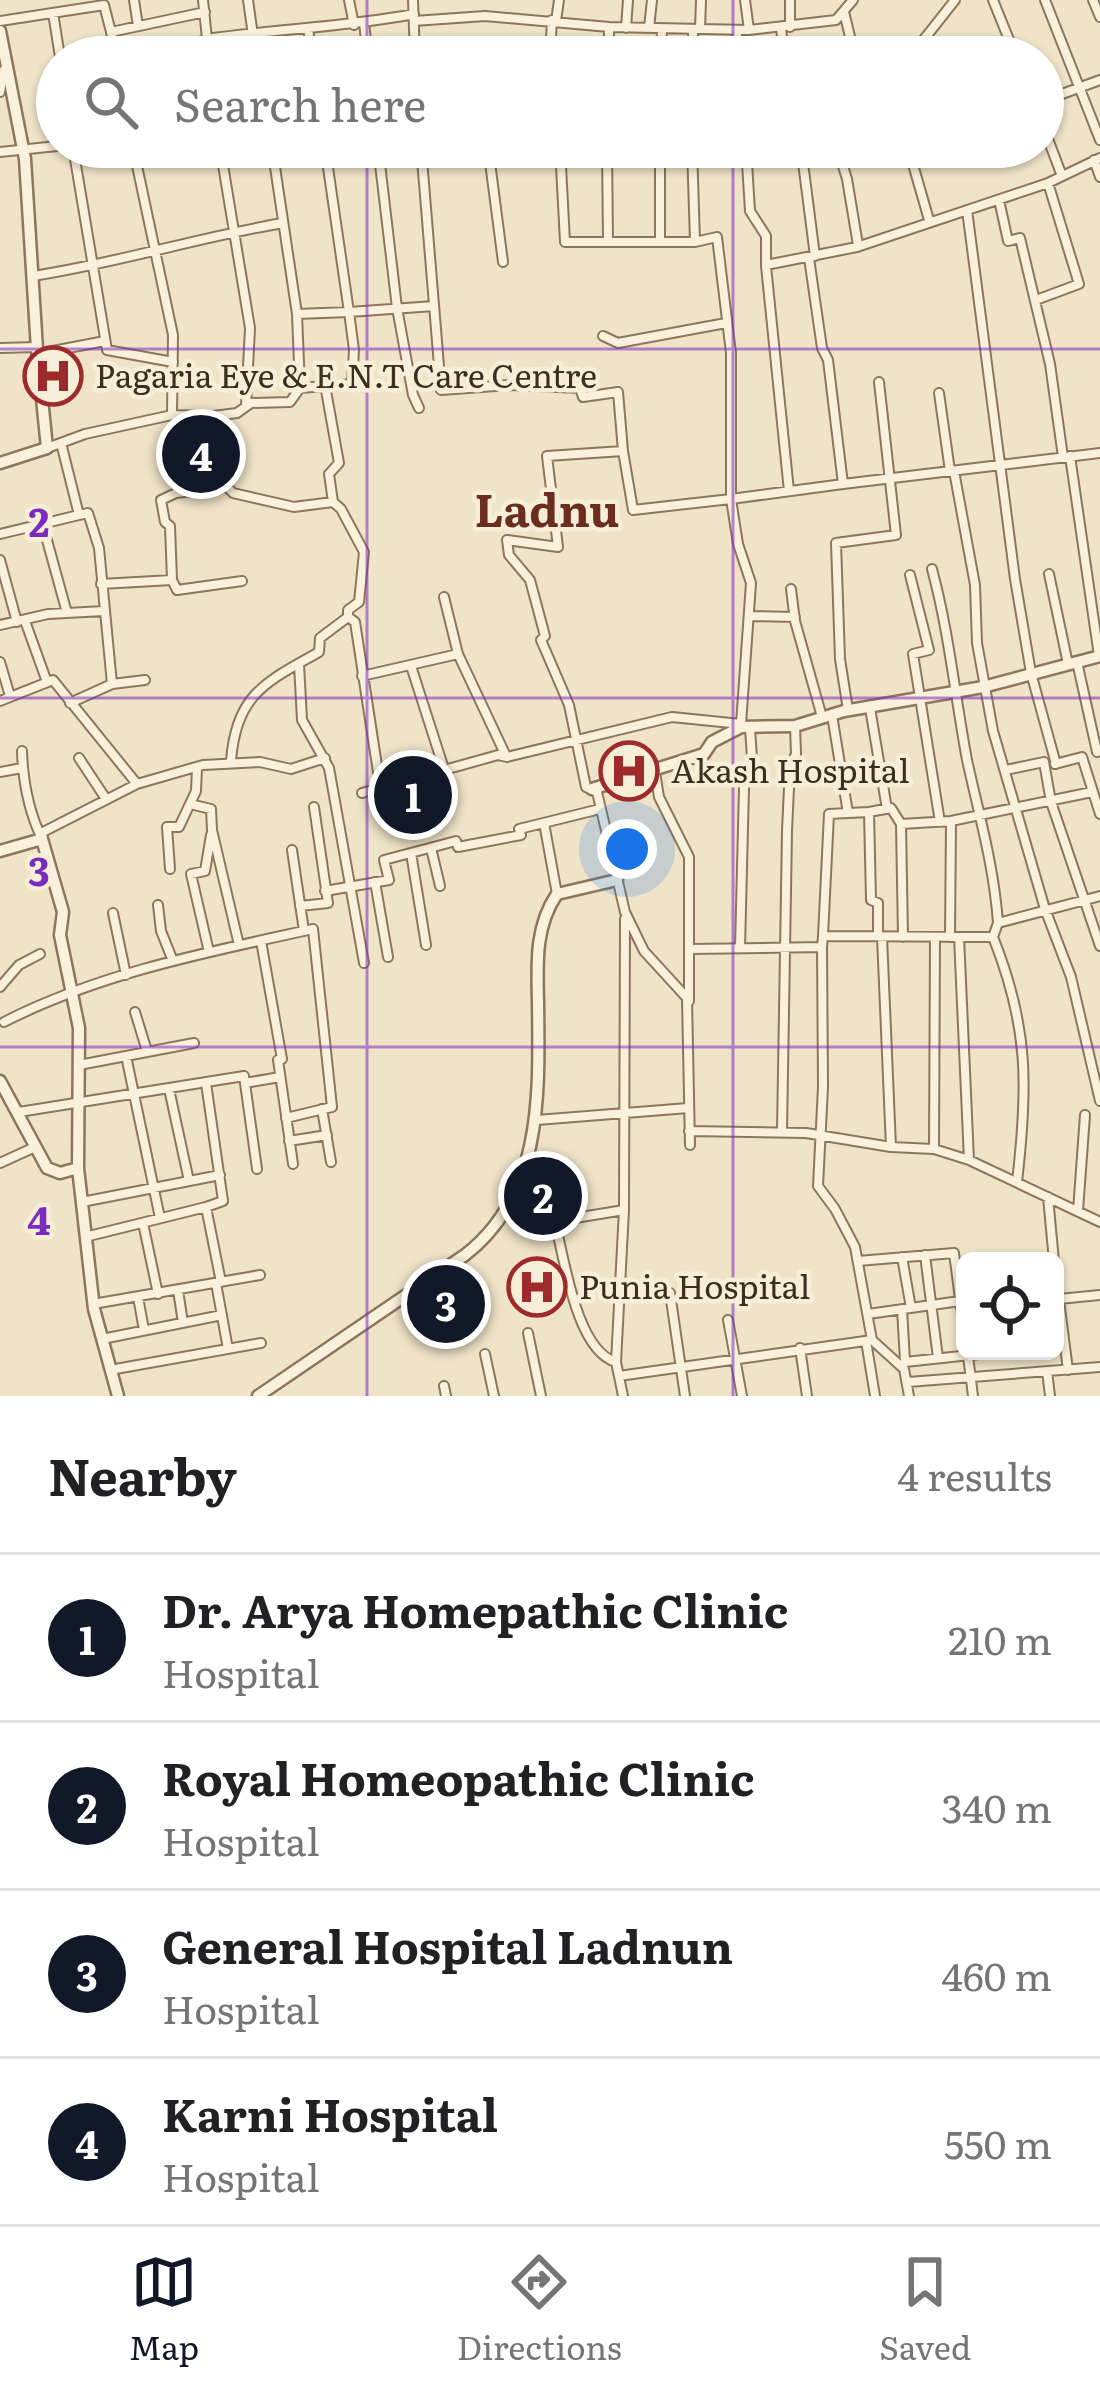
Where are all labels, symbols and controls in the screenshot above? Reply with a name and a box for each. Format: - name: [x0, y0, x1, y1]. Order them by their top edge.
- search box: [36, 36, 1064, 168]
- icon: search: [78, 69, 144, 135]
- text: Search here: [174, 69, 426, 136]
- hospital icon: Pagaria Eye & E.N.T Care Centre: [22, 345, 84, 407]
- place label: Pagaria Eye & E.N.T Care Centre: [95, 349, 597, 398]
- pin: 4: [162, 409, 240, 499]
- district label: Ladnu: [474, 474, 620, 541]
- text: 2: [29, 491, 49, 549]
- hospital icon: Akash Hospital: [598, 740, 660, 802]
- place label: Akash Hospital: [671, 744, 910, 793]
- pin: 1: [374, 750, 452, 840]
- your location: [597, 819, 657, 879]
- text: 3: [28, 840, 50, 898]
- pin: 2: [504, 1151, 582, 1241]
- text: 4: [27, 1189, 51, 1247]
- map controls: [956, 1252, 1064, 1360]
- button: locate: [956, 1252, 1064, 1360]
- hospital icon: Punia Hospital: [506, 1256, 568, 1318]
- pin: 3: [407, 1259, 485, 1349]
- place label: Punia Hospital: [579, 1260, 810, 1309]
- text: Nearby: [48, 1436, 237, 1512]
- text: 4 results: [898, 1445, 1052, 1503]
- text: Dr. Arya Homepathic Clinic: [162, 1575, 788, 1642]
- text: 1: [79, 1609, 95, 1667]
- text: 210 m: [948, 1609, 1052, 1667]
- text: Hospital: [162, 1642, 320, 1700]
- text: Royal Homeopathic Clinic: [162, 1743, 754, 1810]
- text: 2: [77, 1777, 97, 1835]
- text: 340 m: [941, 1777, 1052, 1835]
- text: Hospital: [162, 1810, 320, 1868]
- text: General Hospital Ladnun: [162, 1911, 733, 1978]
- text: 3: [76, 1945, 98, 2003]
- text: 460 m: [941, 1945, 1052, 2003]
- text: Hospital: [162, 1978, 320, 2036]
- text: Karni Hospital: [162, 2079, 498, 2146]
- text: 4: [75, 2113, 99, 2171]
- text: 550 m: [944, 2113, 1052, 2171]
- text: Hospital: [162, 2146, 320, 2204]
- tab: Map: [129, 2249, 199, 2370]
- tab: Directions: [457, 2249, 622, 2370]
- tab: Saved: [879, 2249, 971, 2370]

